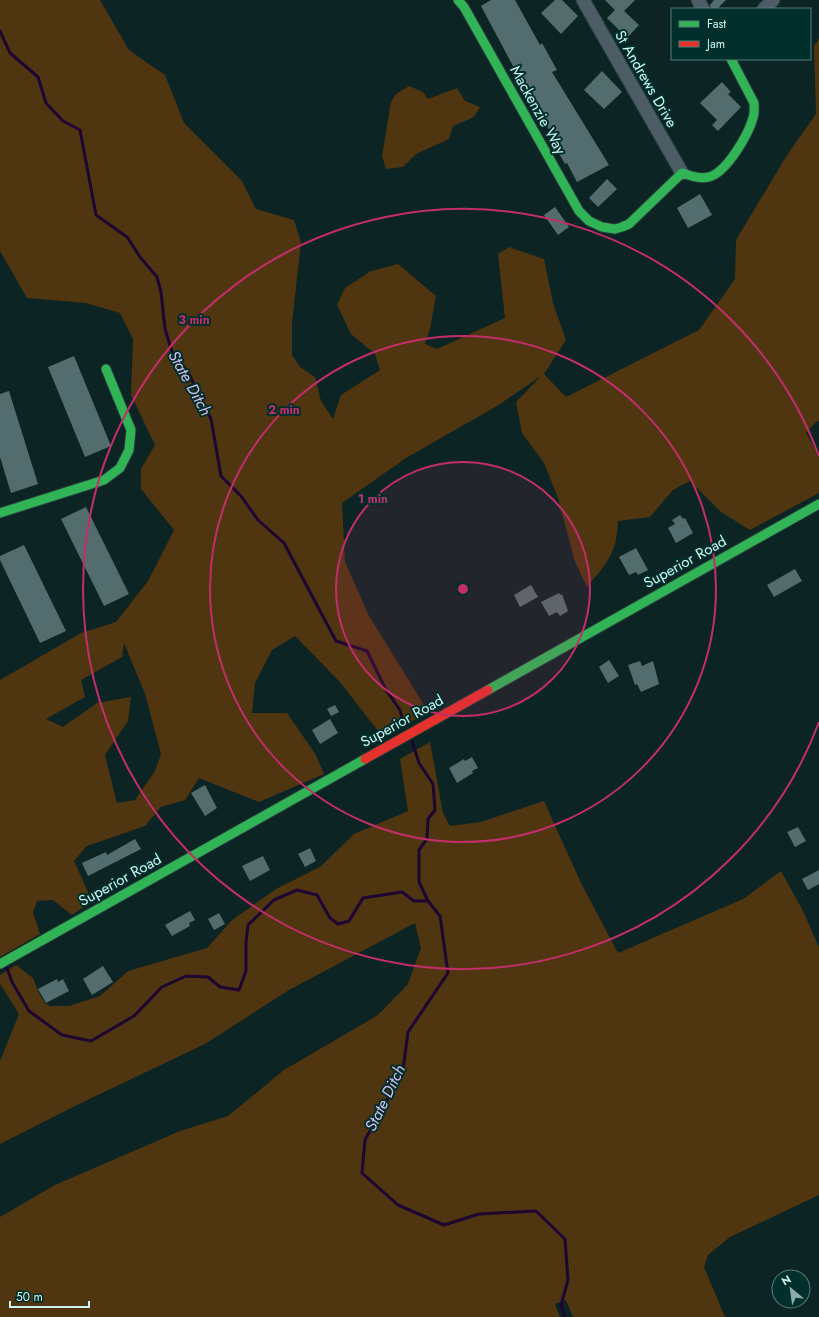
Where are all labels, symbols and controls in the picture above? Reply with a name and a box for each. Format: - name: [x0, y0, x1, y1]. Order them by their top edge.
- legend: [671, 8, 811, 60]
- text: Fast: [707, 15, 726, 33]
- street label: St Andrews Drive: [609, 26, 683, 132]
- text: Jam: [705, 35, 725, 53]
- street label: Mackenzie Way: [504, 62, 572, 159]
- text: 3 min: [178, 311, 210, 329]
- water label: State Ditch: [163, 346, 217, 420]
- text: 2 min: [268, 401, 300, 419]
- text: 1 min: [358, 490, 388, 508]
- street label: Superior Road: [640, 530, 730, 594]
- centre of rings: [456, 582, 470, 596]
- street label: Superior Road: [357, 689, 447, 753]
- street label: Superior Road: [75, 848, 165, 912]
- water label: State Ditch: [359, 1061, 411, 1135]
- north arrow: [771, 1269, 811, 1309]
- text: N: [778, 1271, 794, 1289]
- scale bar: [10, 1283, 89, 1309]
- text: 50 m: [16, 1288, 43, 1306]

